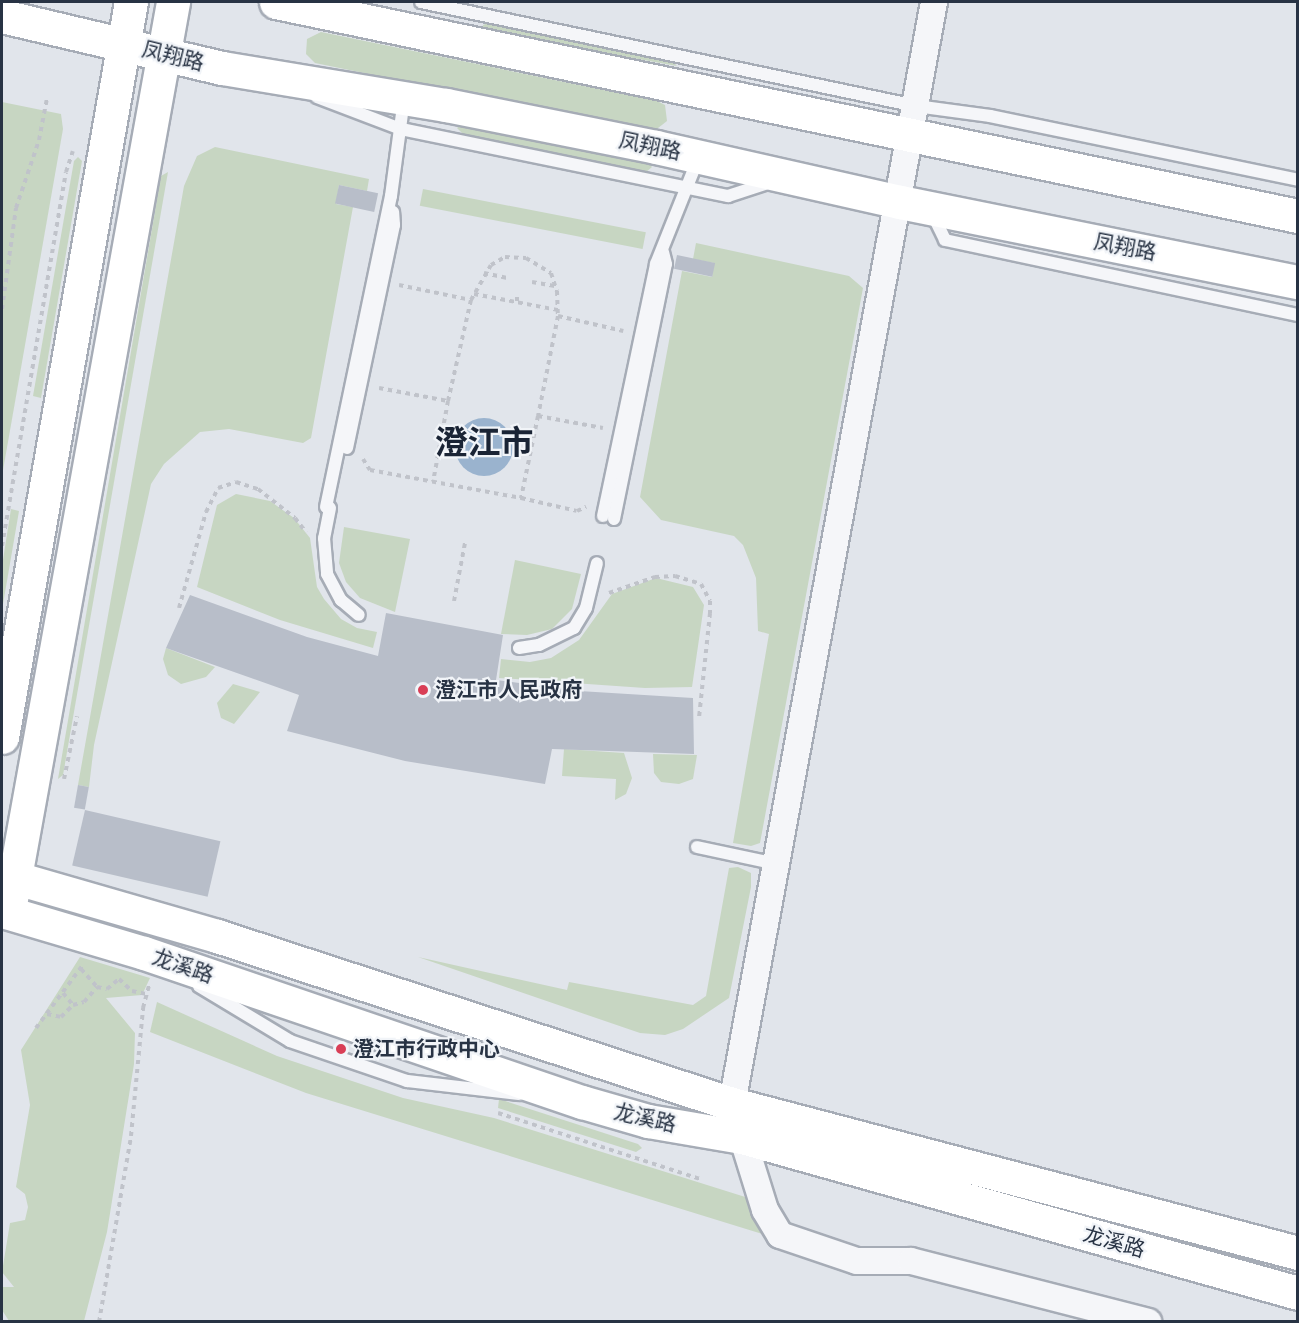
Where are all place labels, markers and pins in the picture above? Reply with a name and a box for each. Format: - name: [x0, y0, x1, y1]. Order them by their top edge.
- place label: 澄江市人民政府: [435, 677, 582, 703]
- marker: 澄江市人民政府: [416, 683, 430, 697]
- place label: 澄江市行政中心: [353, 1036, 500, 1062]
- marker: 澄江市行政中心: [334, 1042, 348, 1056]

